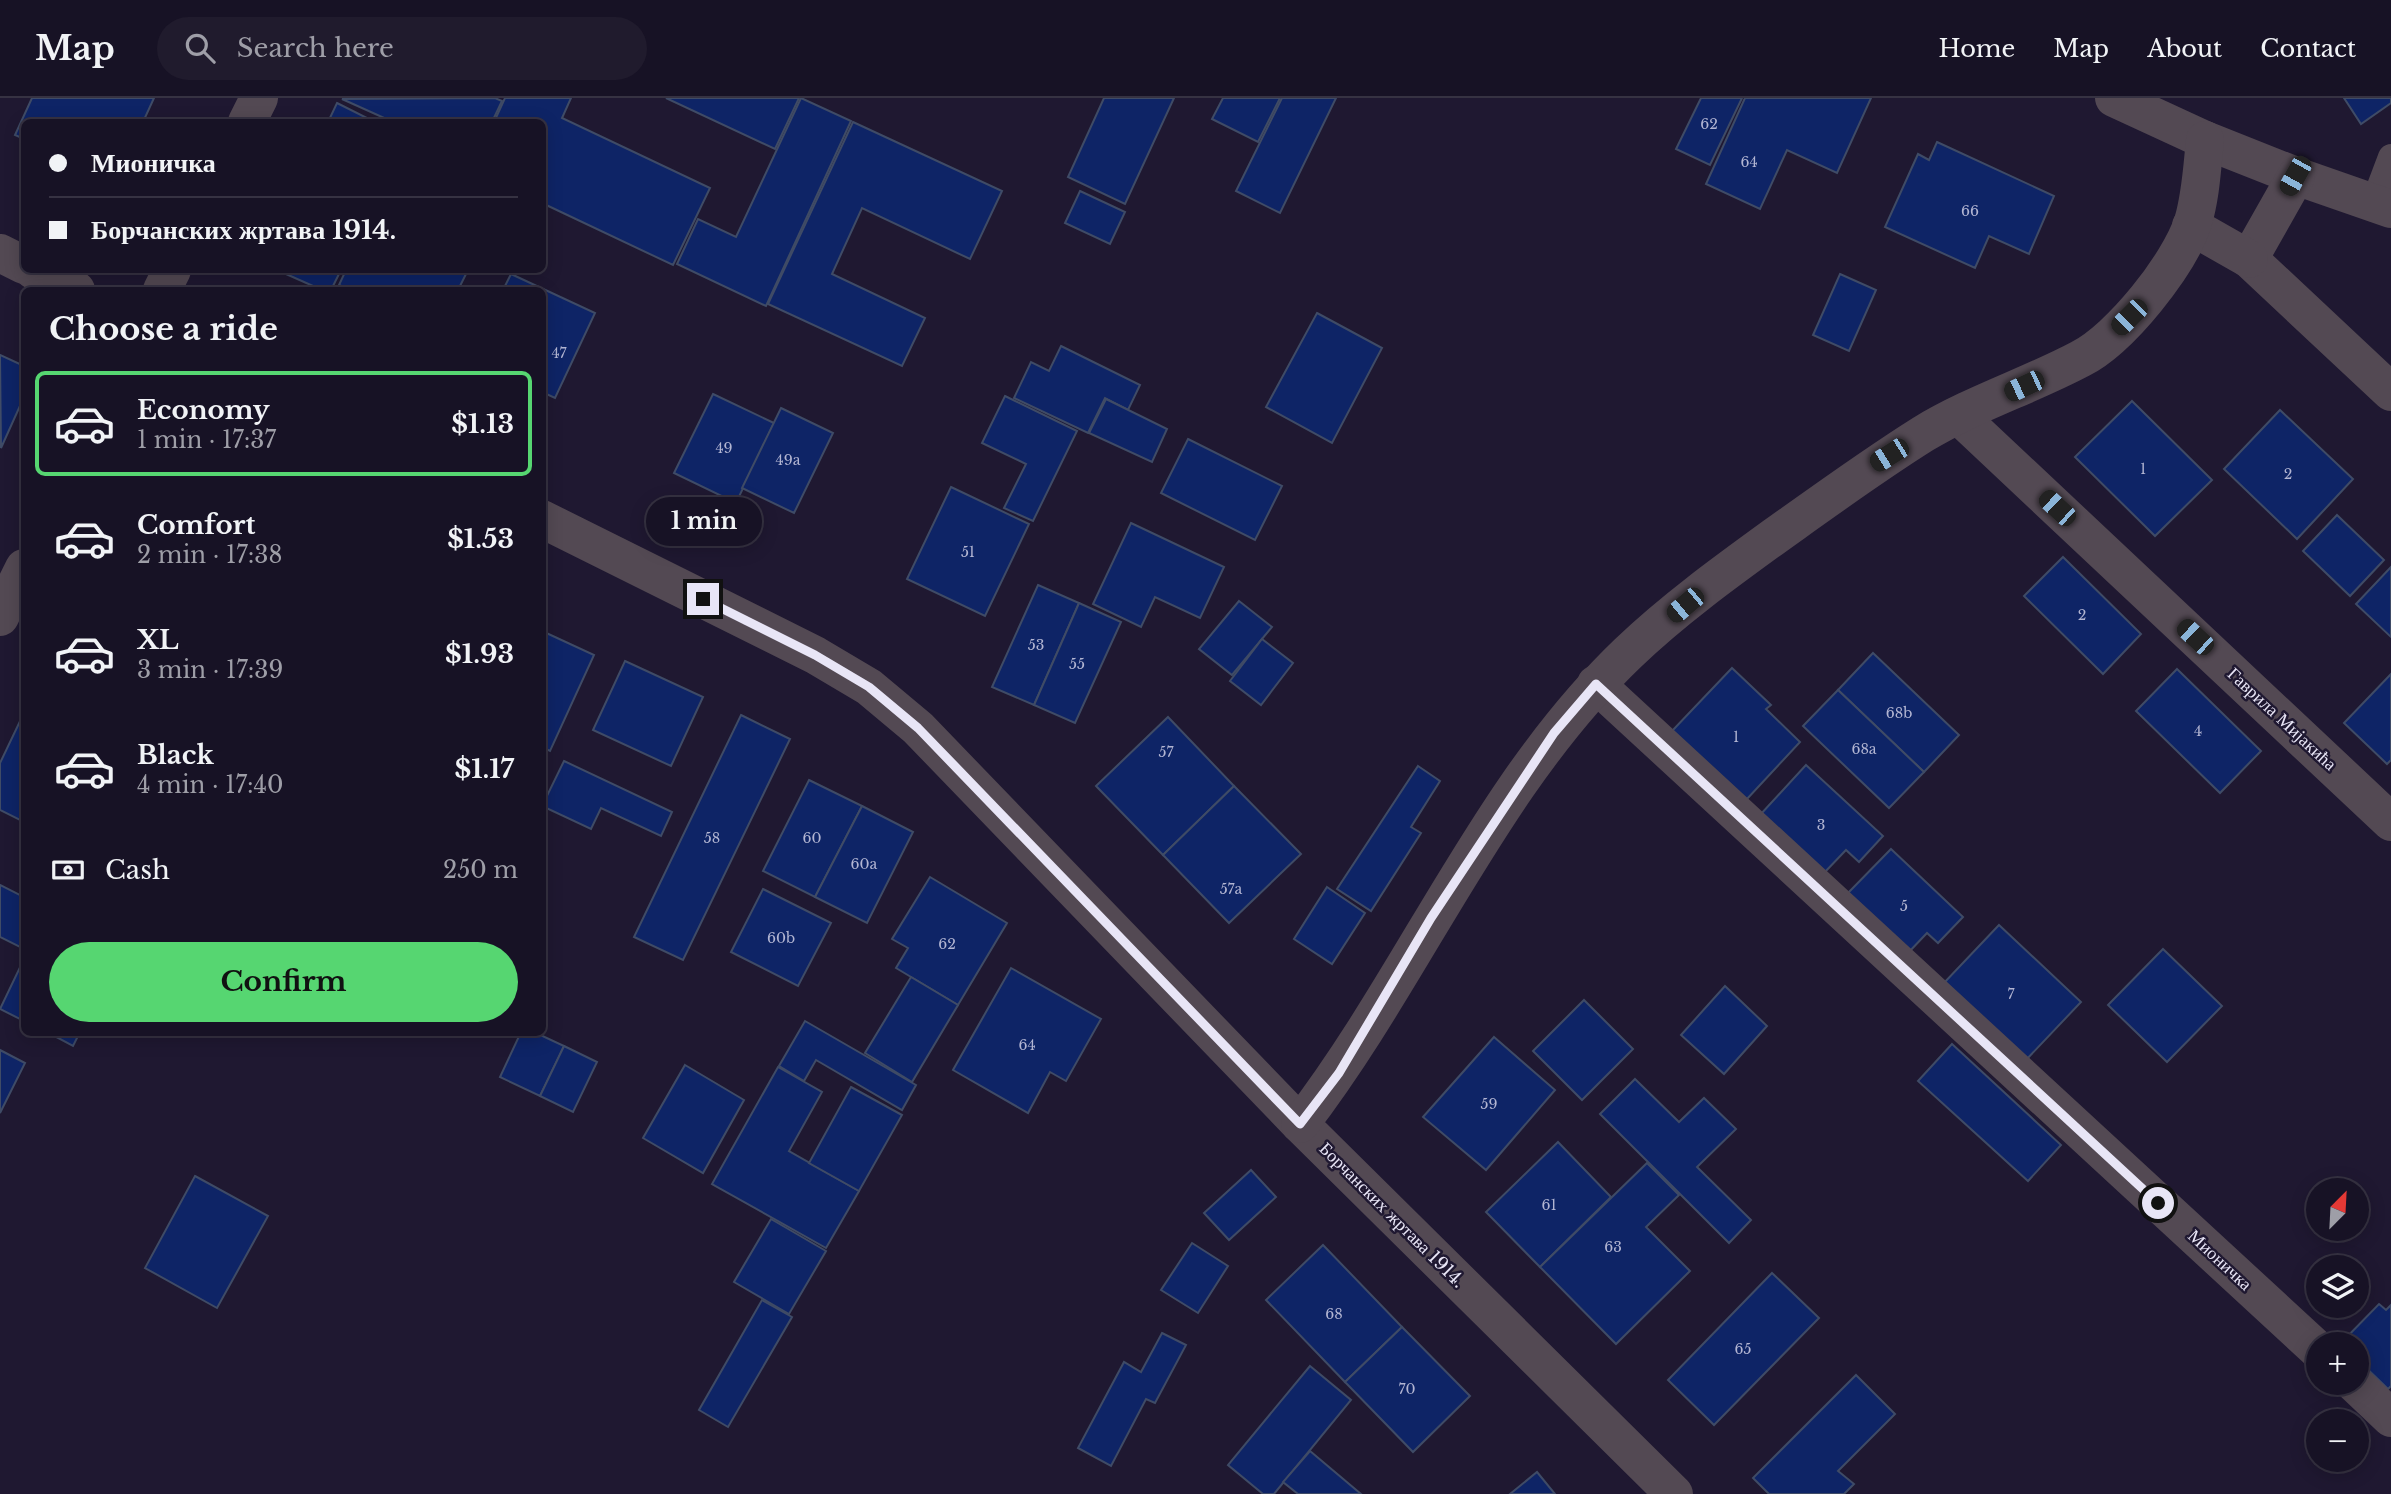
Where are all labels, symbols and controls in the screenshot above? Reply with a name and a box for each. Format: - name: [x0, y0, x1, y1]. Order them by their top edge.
- search box: [157, 17, 647, 80]
- text: Map: [35, 28, 115, 69]
- icon: search: [181, 29, 219, 67]
- text: Search here: [237, 32, 394, 64]
- text: Home: [1939, 34, 2015, 63]
- text: Map: [2053, 34, 2109, 63]
- text: About: [2147, 34, 2222, 63]
- text: Contact: [2260, 34, 2356, 63]
- house number: 62: [1700, 115, 1718, 133]
- text: Мионичка: [91, 147, 216, 179]
- house number: 64: [1740, 153, 1758, 171]
- car: [2276, 153, 2315, 199]
- house number: 66: [1961, 202, 1979, 220]
- text: Борчанских жртава 1914.: [91, 214, 396, 246]
- car: [2107, 295, 2152, 339]
- text: Choose a ride: [49, 309, 278, 349]
- house number: 47: [551, 344, 568, 362]
- car: [2001, 368, 2048, 404]
- icon: car: [53, 392, 116, 455]
- text: Economy: [137, 394, 270, 426]
- text: $1.13: [451, 408, 514, 440]
- text: 1 min · 17:37: [137, 426, 276, 454]
- car: [1866, 435, 1913, 475]
- house number: 49: [715, 439, 733, 457]
- house number: 49a: [776, 451, 801, 469]
- house number: 1: [2140, 460, 2146, 478]
- house number: 2: [2284, 465, 2292, 483]
- car: [2035, 486, 2080, 530]
- callout: 1 min: [645, 498, 761, 546]
- icon: car: [53, 507, 116, 570]
- text: 1 min: [671, 507, 737, 535]
- text: Comfort: [137, 509, 255, 541]
- text: $1.53: [447, 523, 514, 555]
- text: 2 min · 17:38: [137, 541, 282, 569]
- house number: 51: [961, 543, 975, 561]
- route end: [687, 583, 719, 615]
- car: [1663, 583, 1708, 627]
- house number: 2: [2078, 606, 2086, 624]
- car: [2173, 615, 2218, 659]
- icon: car: [53, 622, 116, 685]
- text: XL: [137, 624, 179, 656]
- house number: 53: [1028, 636, 1044, 654]
- text: $1.93: [445, 638, 514, 670]
- house number: 55: [1069, 655, 1085, 673]
- text: 3 min · 17:39: [137, 656, 283, 684]
- street label: Гаврила Мијакића: [2223, 663, 2341, 775]
- house number: 68b: [1886, 704, 1912, 722]
- house number: 4: [2194, 722, 2202, 740]
- house number: 1: [1733, 728, 1739, 746]
- icon: car: [53, 737, 116, 800]
- text: Black: [137, 739, 214, 771]
- house number: 68a: [1851, 740, 1877, 758]
- house number: 57: [1159, 743, 1174, 761]
- text: $1.17: [454, 753, 514, 785]
- text: 4 min · 17:40: [137, 771, 283, 799]
- house number: 3: [1817, 816, 1825, 834]
- house number: 58: [704, 829, 720, 847]
- house number: 60: [803, 829, 822, 847]
- icon: cash: [49, 851, 87, 889]
- text: Cash: [105, 854, 170, 886]
- house number: 60a: [851, 855, 878, 873]
- text: 250 m: [443, 856, 518, 884]
- house number: 57a: [1220, 880, 1243, 898]
- house number: 5: [1900, 897, 1908, 915]
- house number: 60b: [767, 929, 795, 947]
- house number: 62: [938, 935, 956, 953]
- button: Confirm: [49, 942, 518, 1022]
- house number: 7: [2007, 985, 2015, 1003]
- house number: 64: [1018, 1036, 1036, 1054]
- house number: 59: [1481, 1095, 1497, 1113]
- street label: Борчанских жртава 1914.: [1315, 1138, 1469, 1292]
- north arrow: [2306, 1178, 2370, 1241]
- map controls: [2306, 1178, 2369, 1472]
- route start: [2142, 1187, 2174, 1219]
- house number: 61: [1541, 1196, 1557, 1214]
- street label: Мионичка: [2183, 1225, 2257, 1295]
- house number: 63: [1604, 1238, 1622, 1256]
- button: layers: [2306, 1255, 2369, 1318]
- house number: 68: [1325, 1305, 1343, 1323]
- button: +: [2306, 1332, 2369, 1395]
- house number: 65: [1735, 1340, 1752, 1358]
- house number: 70: [1398, 1380, 1416, 1398]
- button: −: [2306, 1409, 2369, 1472]

